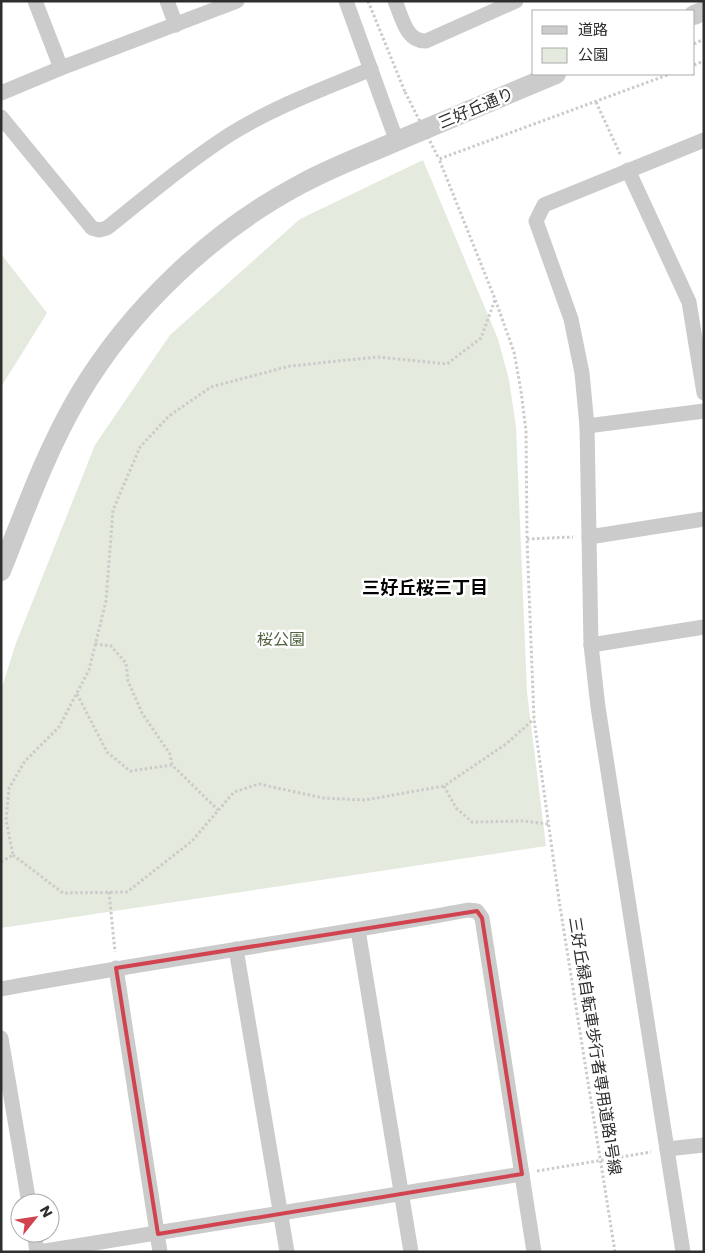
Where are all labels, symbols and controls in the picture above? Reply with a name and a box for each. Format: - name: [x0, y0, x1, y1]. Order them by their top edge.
- legend: [532, 10, 695, 75]
- text: 道路: [578, 19, 608, 40]
- text: 公園: [578, 44, 608, 65]
- street label: 三好丘通り: [435, 82, 517, 134]
- district label: 三好丘桜三丁目: [362, 575, 488, 600]
- park label: 桜公園: [257, 628, 305, 651]
- street label: 三好丘緑自転車歩行者専用道路1号線: [563, 915, 627, 1177]
- north arrow: [10, 1193, 60, 1243]
- text: N: [35, 1202, 58, 1221]

